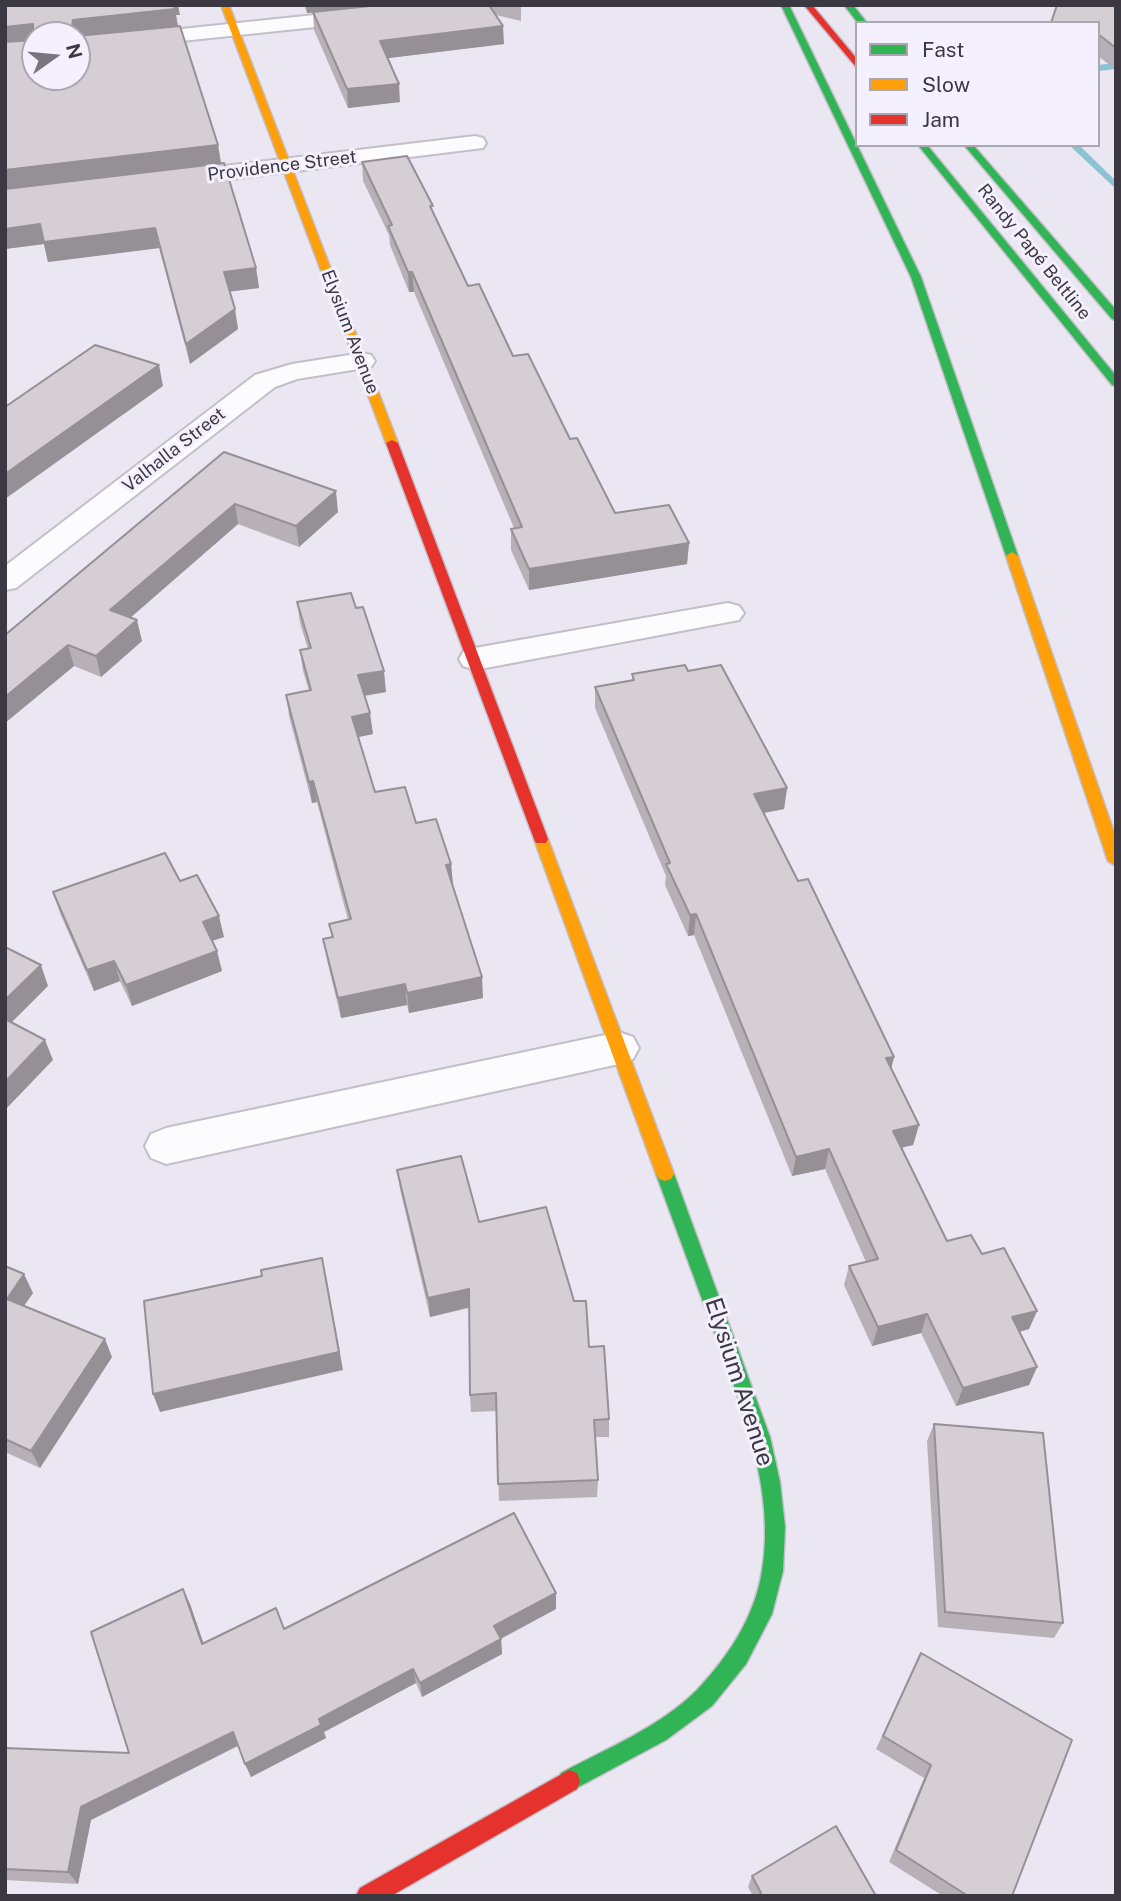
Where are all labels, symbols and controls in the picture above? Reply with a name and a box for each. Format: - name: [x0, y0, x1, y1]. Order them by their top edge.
- north arrow: [21, 21, 91, 91]
- legend: [855, 21, 1100, 147]
- text: Fast: [922, 37, 964, 62]
- text: N: [62, 41, 87, 61]
- text: Slow: [922, 72, 970, 97]
- text: Jam: [922, 107, 960, 132]
- street label: Providence Street: [206, 146, 358, 186]
- street label: Randy Papé Beltline: [973, 180, 1095, 324]
- street label: Elysium Avenue: [316, 267, 384, 397]
- street label: Valhalla Street: [118, 403, 230, 497]
- street label: Elysium Avenue: [698, 1294, 780, 1470]

